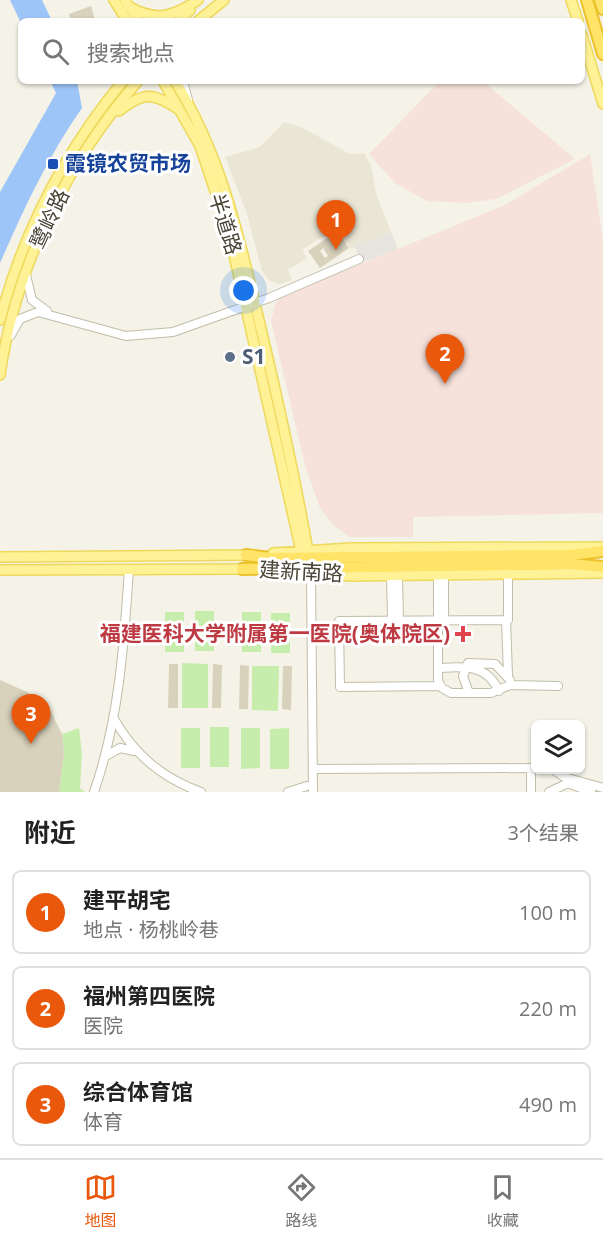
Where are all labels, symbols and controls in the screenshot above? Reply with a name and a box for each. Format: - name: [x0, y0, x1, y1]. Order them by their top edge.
- search box: [18, 18, 585, 84]
- icon: search: [39, 35, 72, 68]
- text: 搜索地点: [87, 37, 175, 67]
- place label: 霞镜农贸市场: [65, 149, 191, 177]
- marker: 霞镜农贸市场: [46, 157, 60, 171]
- street label: 鹭岭路: [23, 184, 75, 253]
- street label: 半道路: [203, 189, 249, 258]
- pin: 1: [316, 200, 356, 250]
- your location: [229, 276, 258, 305]
- pin: 2: [426, 334, 464, 384]
- place label: S1: [242, 342, 266, 370]
- marker: S1: [223, 350, 237, 364]
- street label: 建新南路: [258, 555, 344, 587]
- place label: 福建医科大学附属第一医院(奥体院区): [100, 619, 450, 647]
- marker: 福建医科大学附属第一医院(奥体院区): [454, 625, 472, 643]
- pin: 3: [12, 694, 51, 744]
- map controls: [531, 720, 585, 774]
- button: layers: [531, 720, 585, 774]
- text: 附近: [24, 814, 76, 850]
- text: 3个结果: [508, 819, 579, 846]
- text: 建平胡宅: [83, 884, 171, 914]
- text: 1: [40, 899, 51, 926]
- text: 100 m: [519, 899, 577, 926]
- text: 地点 · 杨桃岭巷: [83, 916, 219, 943]
- text: 福州第四医院: [83, 980, 215, 1010]
- text: 2: [40, 995, 51, 1022]
- text: 220 m: [519, 995, 577, 1022]
- text: 医院: [83, 1012, 123, 1039]
- text: 综合体育馆: [83, 1076, 193, 1106]
- text: 3: [40, 1091, 51, 1118]
- text: 490 m: [519, 1091, 577, 1118]
- text: 体育: [83, 1108, 123, 1135]
- tab: 地图: [84, 1171, 117, 1231]
- tab: 路线: [285, 1171, 318, 1231]
- tab: 收藏: [486, 1171, 519, 1231]

